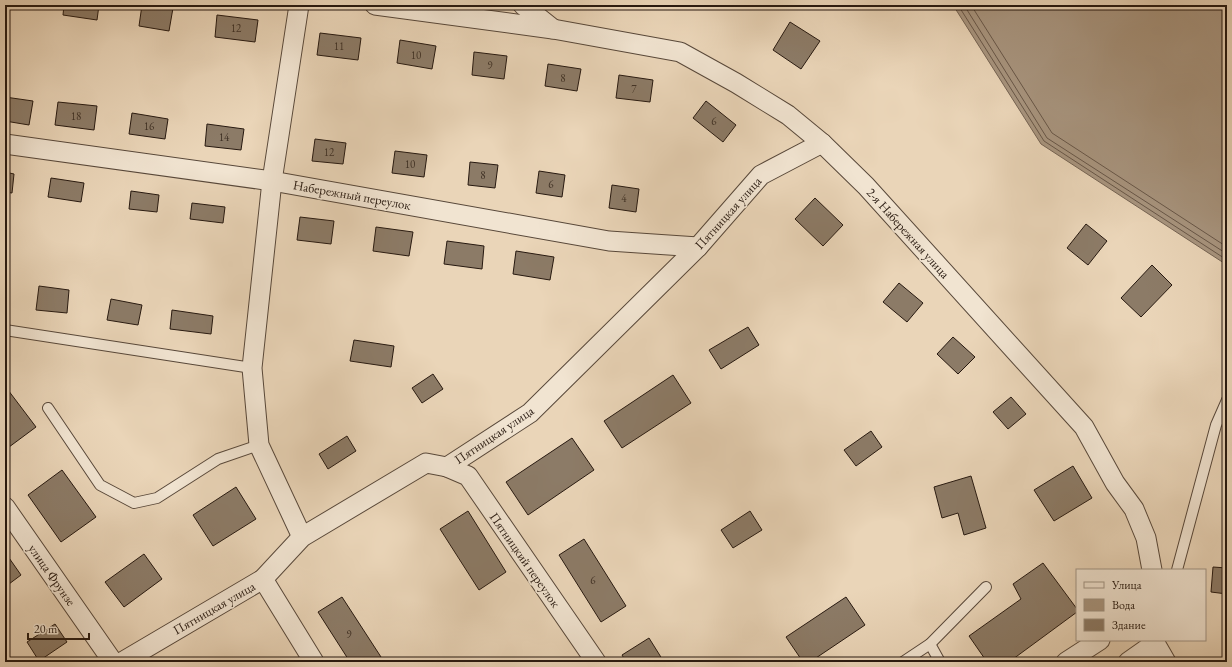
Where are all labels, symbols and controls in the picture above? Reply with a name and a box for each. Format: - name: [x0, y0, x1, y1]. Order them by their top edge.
- house number: 12: [231, 21, 242, 35]
- house number: 11: [334, 39, 344, 53]
- house number: 10: [411, 48, 421, 62]
- house number: 9: [487, 58, 493, 72]
- house number: 8: [560, 71, 566, 85]
- house number: 7: [631, 82, 637, 96]
- house number: 18: [71, 109, 81, 123]
- house number: 6: [711, 114, 717, 128]
- house number: 16: [144, 119, 155, 133]
- house number: 14: [219, 130, 230, 144]
- house number: 12: [324, 145, 335, 159]
- house number: 10: [405, 157, 415, 171]
- house number: 8: [480, 168, 486, 182]
- street label: Пятницкая улица: [691, 172, 766, 253]
- street label: Набережный переулок: [292, 176, 413, 214]
- house number: 6: [548, 177, 554, 191]
- street label: 2-я Набережная улица: [863, 184, 954, 283]
- house number: 4: [621, 191, 627, 205]
- street label: Пятницкая улица: [451, 402, 538, 468]
- street label: Пятницкий переулок: [486, 509, 565, 612]
- street label: улица Фрунзе: [24, 541, 80, 609]
- legend: [1076, 569, 1206, 641]
- house number: 6: [590, 573, 596, 587]
- street label: Пятницкая улица: [170, 577, 259, 638]
- text: Улица: [1111, 577, 1142, 593]
- text: Вода: [1112, 597, 1135, 613]
- scale bar: [28, 615, 89, 641]
- text: Здание: [1112, 617, 1146, 633]
- text: 20 m: [34, 621, 58, 637]
- house number: 9: [346, 627, 352, 641]

